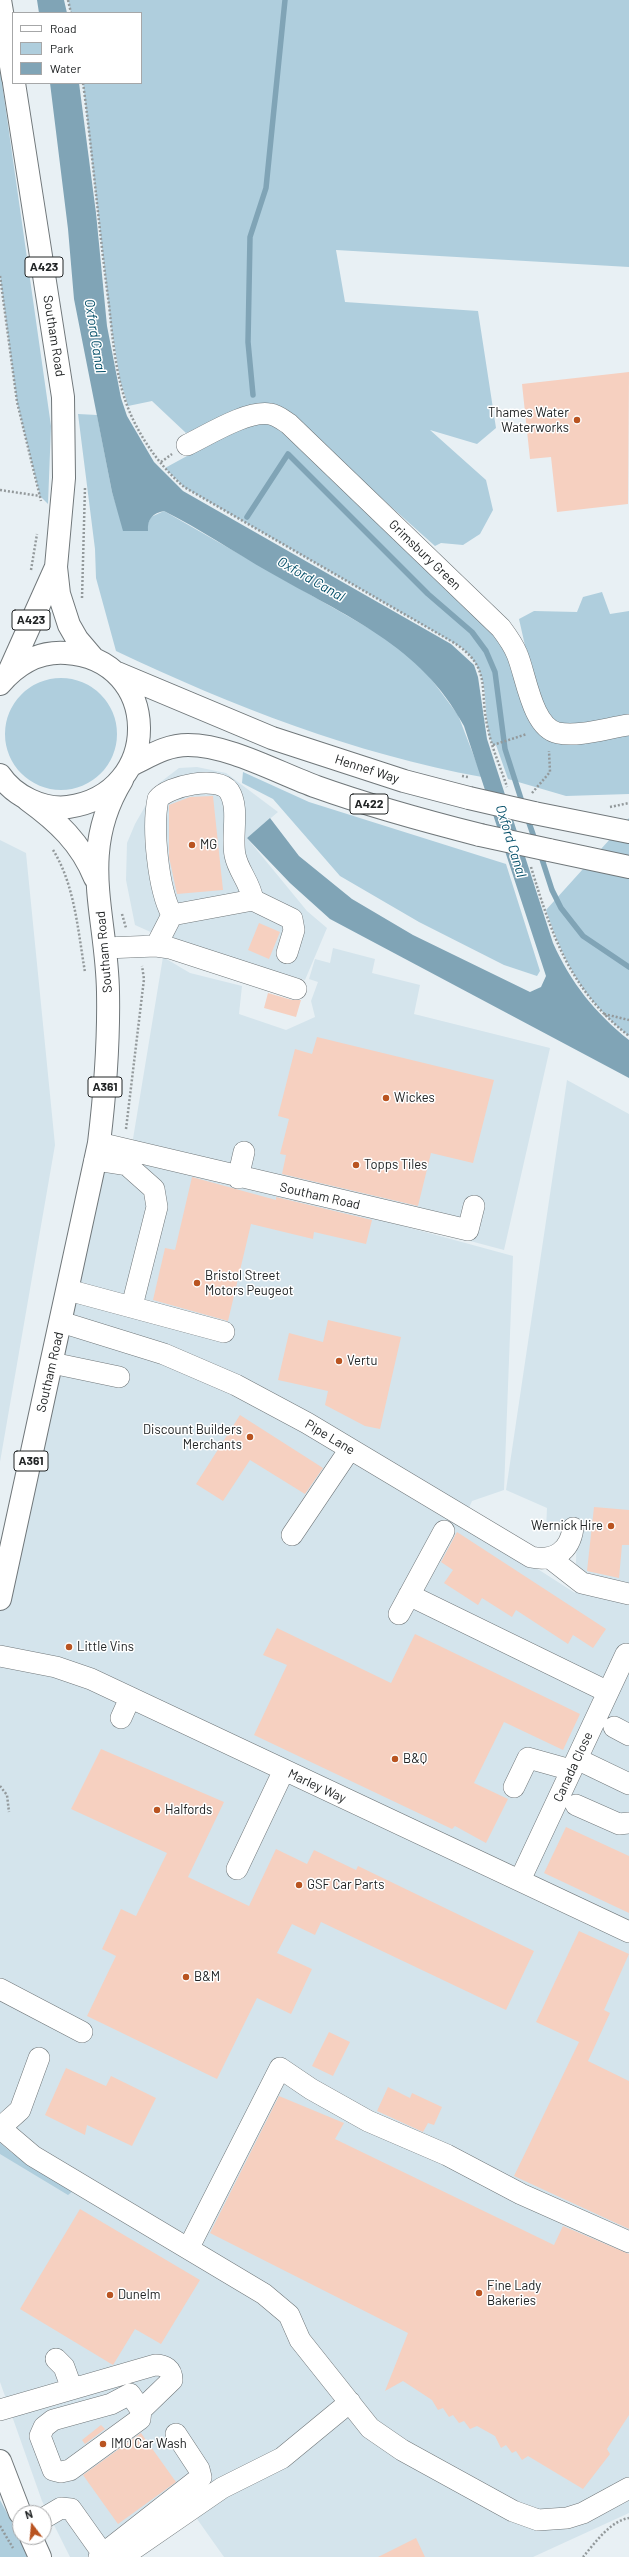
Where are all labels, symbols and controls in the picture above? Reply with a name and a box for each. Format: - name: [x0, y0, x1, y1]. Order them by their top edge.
- legend: [12, 12, 142, 84]
- text: Road: [50, 21, 77, 35]
- text: Park: [50, 41, 74, 55]
- text: Water: [50, 61, 81, 75]
- road number: A423: [25, 257, 63, 277]
- street label: Southam Road: [40, 294, 68, 378]
- water label: Oxford Canal: [81, 298, 109, 374]
- place label: Thames Water Waterworks: [488, 405, 569, 436]
- marker: Thames Water Waterworks: [572, 415, 582, 425]
- street label: Grimsbury Green: [386, 517, 464, 593]
- water label: Oxford Canal: [274, 553, 348, 605]
- road number: A423: [12, 610, 50, 630]
- street label: Hennef Way: [333, 751, 401, 787]
- road number: A422: [350, 794, 388, 814]
- water label: Oxford Canal: [492, 803, 530, 879]
- place label: MG: [200, 837, 217, 853]
- marker: MG: [187, 840, 197, 850]
- street label: Southam Road: [93, 910, 115, 994]
- road number: A361: [88, 1077, 122, 1097]
- place label: Wickes: [394, 1090, 435, 1106]
- marker: Wickes: [381, 1093, 391, 1103]
- place label: Topps Tiles: [364, 1157, 427, 1173]
- marker: Topps Tiles: [351, 1160, 361, 1170]
- street label: Southam Road: [278, 1179, 362, 1213]
- place label: Bristol Street Motors Peugeot: [205, 1268, 293, 1299]
- marker: Bristol Street Motors Peugeot: [192, 1278, 202, 1288]
- street label: Southam Road: [33, 1330, 67, 1414]
- place label: Vertu: [347, 1353, 378, 1369]
- marker: Vertu: [334, 1356, 344, 1366]
- street label: Pipe Lane: [302, 1416, 358, 1458]
- place label: Discount Builders Merchants: [143, 1422, 242, 1453]
- marker: Discount Builders Merchants: [245, 1432, 255, 1442]
- road number: A361: [14, 1451, 48, 1471]
- place label: Wernick Hire: [531, 1518, 603, 1534]
- marker: Wernick Hire: [606, 1521, 616, 1531]
- place label: Little Vins: [77, 1639, 134, 1655]
- marker: Little Vins: [64, 1642, 74, 1652]
- street label: Canada Close: [550, 1729, 596, 1805]
- place label: B&Q: [403, 1751, 427, 1767]
- marker: B&Q: [390, 1754, 400, 1764]
- street label: Marley Way: [285, 1766, 349, 1806]
- place label: Halfords: [165, 1802, 212, 1818]
- marker: Halfords: [152, 1805, 162, 1815]
- place label: GSF Car Parts: [307, 1877, 385, 1893]
- marker: GSF Car Parts: [294, 1880, 304, 1890]
- place label: B&M: [194, 1969, 220, 1985]
- marker: B&M: [181, 1972, 191, 1982]
- place label: Fine Lady Bakeries: [487, 2278, 541, 2309]
- place label: Dunelm: [118, 2287, 160, 2303]
- marker: Fine Lady Bakeries: [474, 2288, 484, 2298]
- marker: Dunelm: [105, 2290, 115, 2300]
- place label: IMO Car Wash: [111, 2436, 187, 2452]
- marker: IMO Car Wash: [98, 2439, 108, 2449]
- north arrow: [12, 2505, 52, 2545]
- text: N: [24, 2507, 34, 2521]

